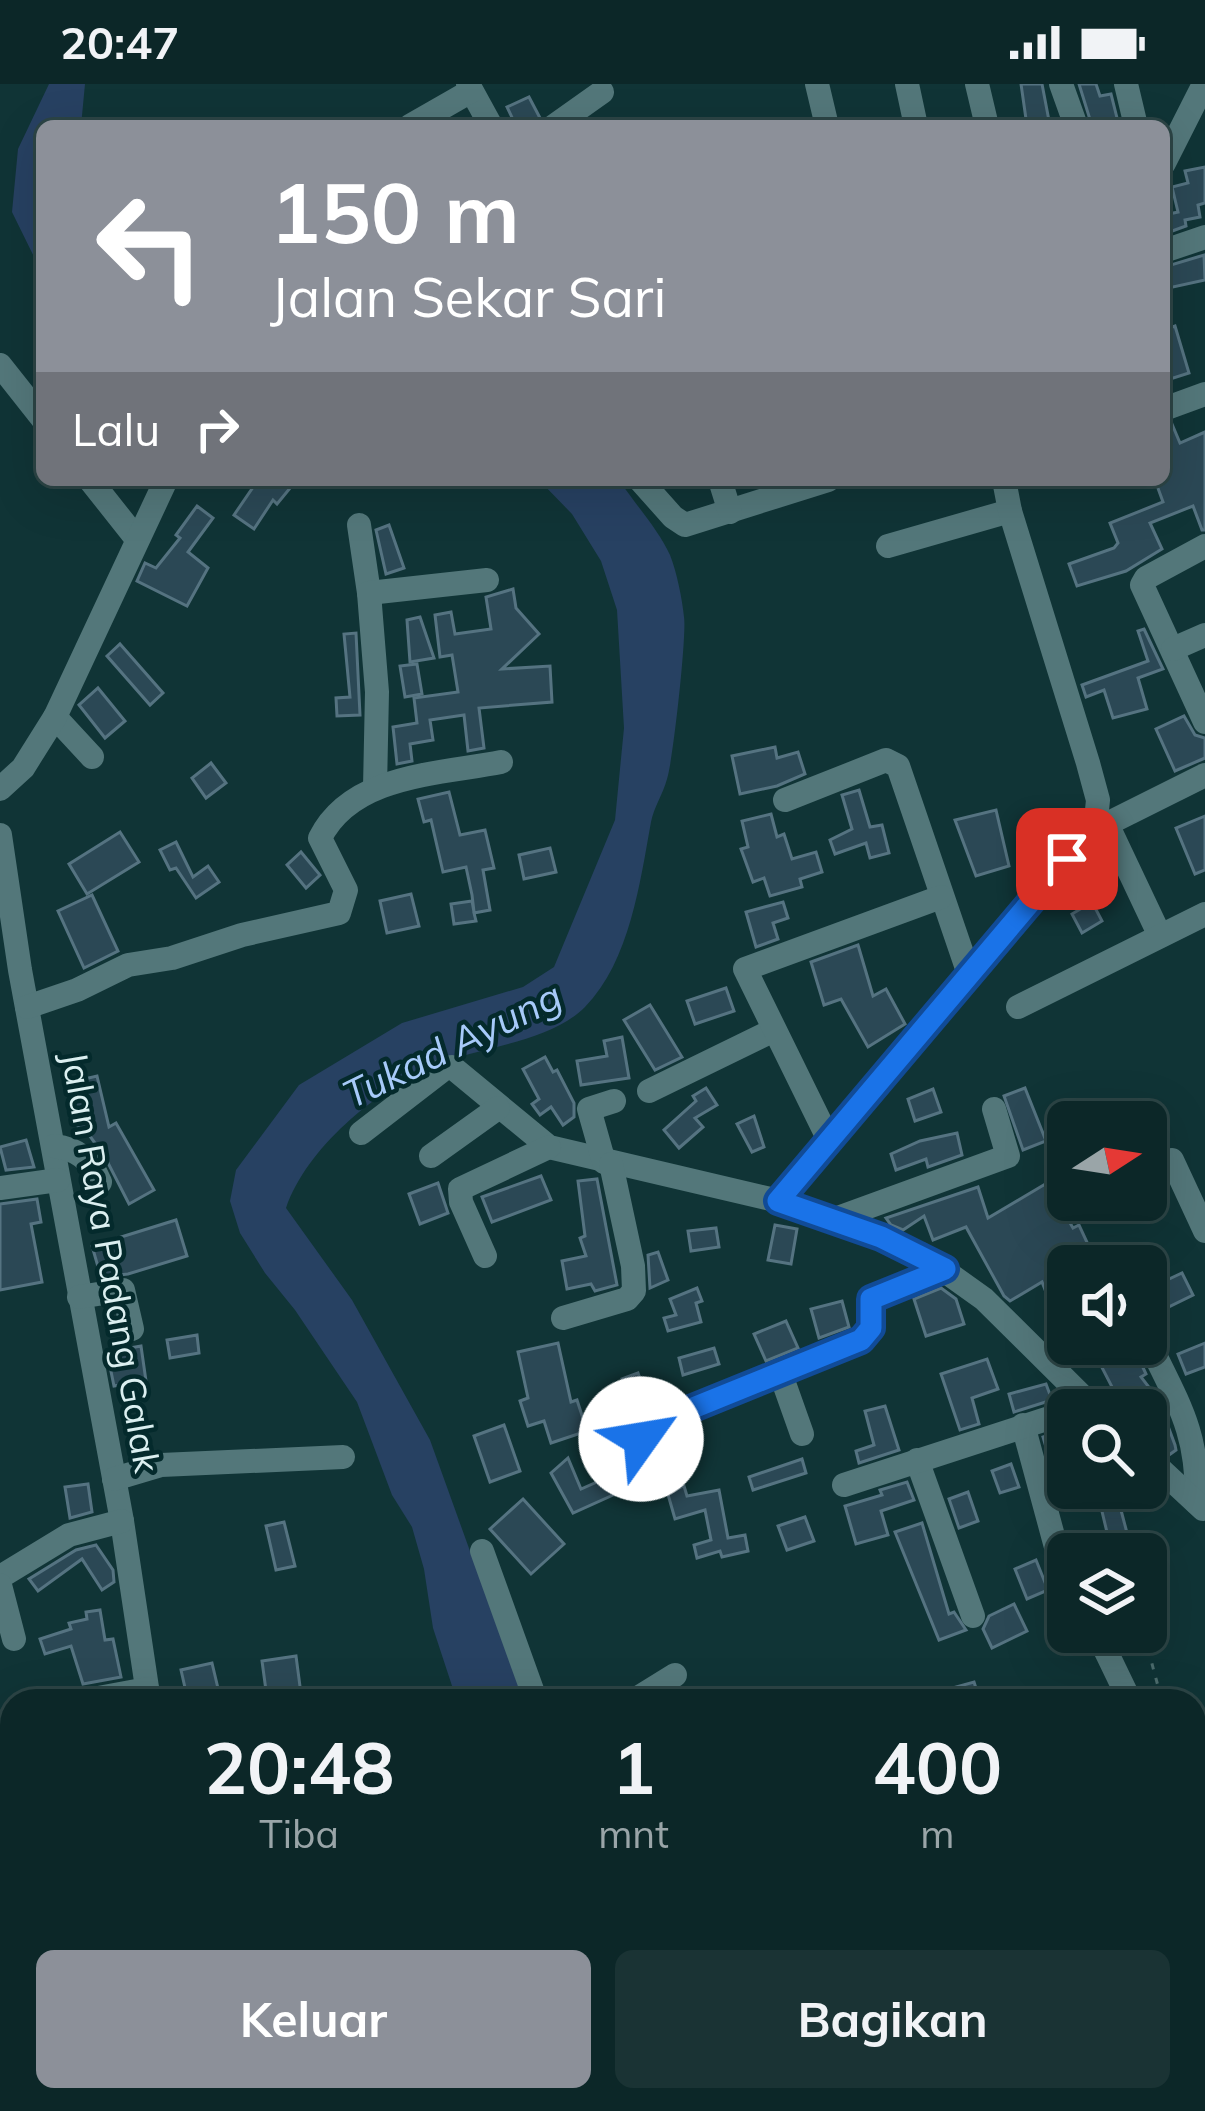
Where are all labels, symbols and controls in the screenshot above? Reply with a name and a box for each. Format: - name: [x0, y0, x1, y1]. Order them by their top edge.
- text: 20:47: [60, 14, 179, 70]
- text: 150 m: [270, 159, 520, 264]
- icon: left: [72, 168, 228, 324]
- text: Jalan Sekar Sari: [270, 263, 666, 331]
- icon: right: [184, 396, 250, 462]
- text: Lalu: [72, 401, 160, 457]
- pin: [1016, 808, 1118, 910]
- icon: arrive: [1034, 826, 1100, 892]
- water label: Tukad Ayung: [334, 971, 569, 1119]
- street label: Jalan Raya Padang Galak: [52, 1048, 171, 1476]
- north arrow: [1047, 1101, 1167, 1221]
- map controls: [1047, 1101, 1167, 1653]
- button: sound: [1047, 1245, 1167, 1365]
- position arrow: [578, 1376, 704, 1502]
- button: search: [1047, 1389, 1167, 1509]
- button: layers: [1047, 1533, 1167, 1653]
- text: 20:48: [204, 1722, 394, 1812]
- text: 1: [612, 1722, 655, 1812]
- text: 400: [873, 1722, 1002, 1812]
- text: Tiba: [259, 1809, 339, 1858]
- text: mnt: [598, 1809, 669, 1858]
- text: m: [920, 1809, 955, 1858]
- button: Keluar: [36, 1950, 591, 2088]
- button: Bagikan: [615, 1950, 1170, 2088]

